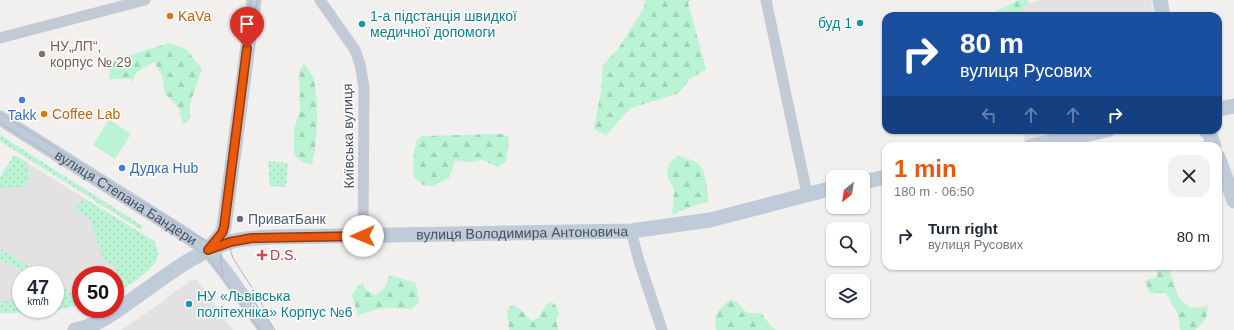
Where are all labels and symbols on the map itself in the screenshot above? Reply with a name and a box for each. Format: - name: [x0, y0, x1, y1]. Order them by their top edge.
- pin: [230, 7.0, 264, 48]
- place label: KaVa: [178, 8, 211, 24]
- place label: 1-а підстанція швидкої медичної допомоги: [370, 8, 517, 40]
- marker: KaVa: [165, 11, 175, 21]
- place label: буд 1: [818, 15, 852, 31]
- marker: буд 1: [855, 18, 865, 28]
- marker: 1-а підстанція швидкої медичної допомоги: [357, 19, 367, 29]
- place label: НУ„ЛП“, корпус № 29: [50, 38, 132, 70]
- marker: НУ„ЛП“, корпус № 29: [37, 49, 47, 59]
- street label: Київська вулиця: [339, 83, 357, 189]
- marker: Takk: [17, 95, 27, 105]
- place label: Coffee Lab: [52, 106, 120, 122]
- place label: Takk: [8, 107, 37, 123]
- marker: Coffee Lab: [39, 109, 49, 119]
- street label: вулиця Степана Бандери: [52, 147, 200, 248]
- place label: Дудка Hub: [130, 160, 198, 176]
- marker: Дудка Hub: [117, 163, 127, 173]
- north arrow: [826, 170, 870, 214]
- place label: ПриватБанк: [248, 211, 327, 227]
- marker: ПриватБанк: [235, 214, 245, 224]
- position arrow: [342, 215, 384, 257]
- street label: вулиця Володимира Антоновича: [416, 223, 628, 243]
- place label: D.S.: [270, 247, 297, 263]
- marker: D.S.: [257, 250, 267, 260]
- speed limit sign: 50: [72, 266, 124, 318]
- place label: НУ «Львівська політехніка» Корпус №6: [197, 288, 353, 320]
- marker: НУ «Львівська політехніка» Корпус №6: [184, 299, 194, 309]

